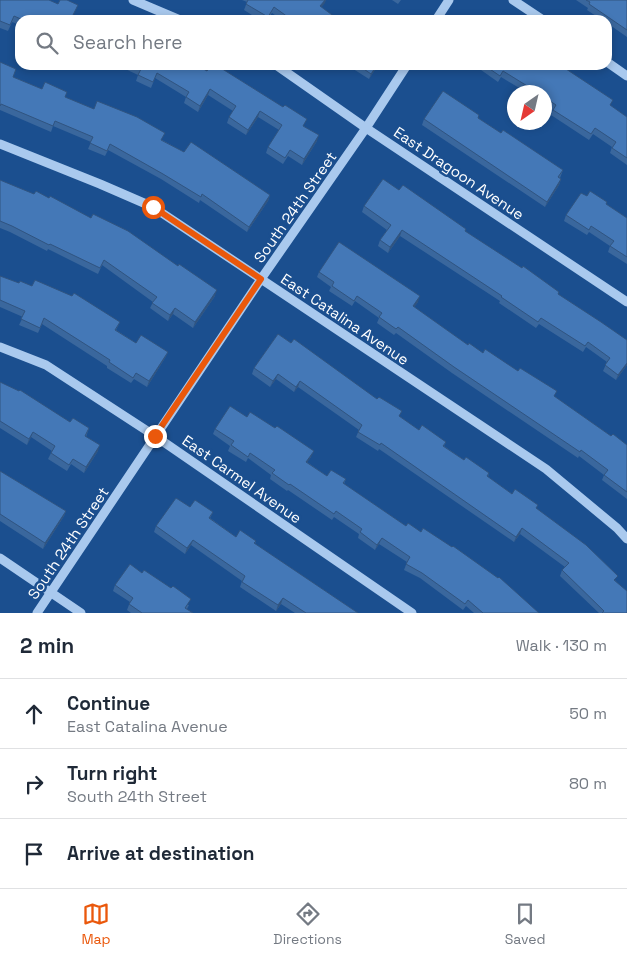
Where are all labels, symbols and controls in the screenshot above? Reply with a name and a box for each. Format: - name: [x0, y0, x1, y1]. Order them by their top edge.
- search box: [15, 15, 612, 70]
- icon: search: [33, 29, 61, 57]
- text: Search here: [73, 30, 183, 55]
- north arrow: [507, 85, 552, 130]
- street label: East Dragoon Avenue: [390, 122, 528, 224]
- street label: South 24th Street: [250, 148, 341, 266]
- route start: [142, 196, 165, 219]
- street label: East Catalina Avenue: [277, 269, 413, 369]
- route end: [144, 425, 167, 448]
- street label: East Carmel Avenue: [179, 431, 305, 527]
- street label: South 24th Street: [23, 483, 113, 603]
- text: 2 min: [20, 632, 74, 659]
- text: Walk · 130 m: [516, 635, 607, 656]
- text: Continue: [67, 691, 150, 716]
- icon: ahead: [20, 700, 48, 728]
- text: 50 m: [569, 703, 607, 724]
- text: East Catalina Avenue: [67, 716, 228, 737]
- text: Turn right: [67, 761, 157, 786]
- icon: right: [20, 770, 48, 798]
- text: 80 m: [569, 773, 607, 794]
- text: South 24th Street: [67, 786, 207, 807]
- icon: arrive: [20, 840, 48, 868]
- text: Arrive at destination: [67, 841, 255, 866]
- tab: Map: [81, 900, 111, 948]
- tab: Directions: [273, 900, 342, 948]
- tab: Saved: [505, 900, 546, 948]

